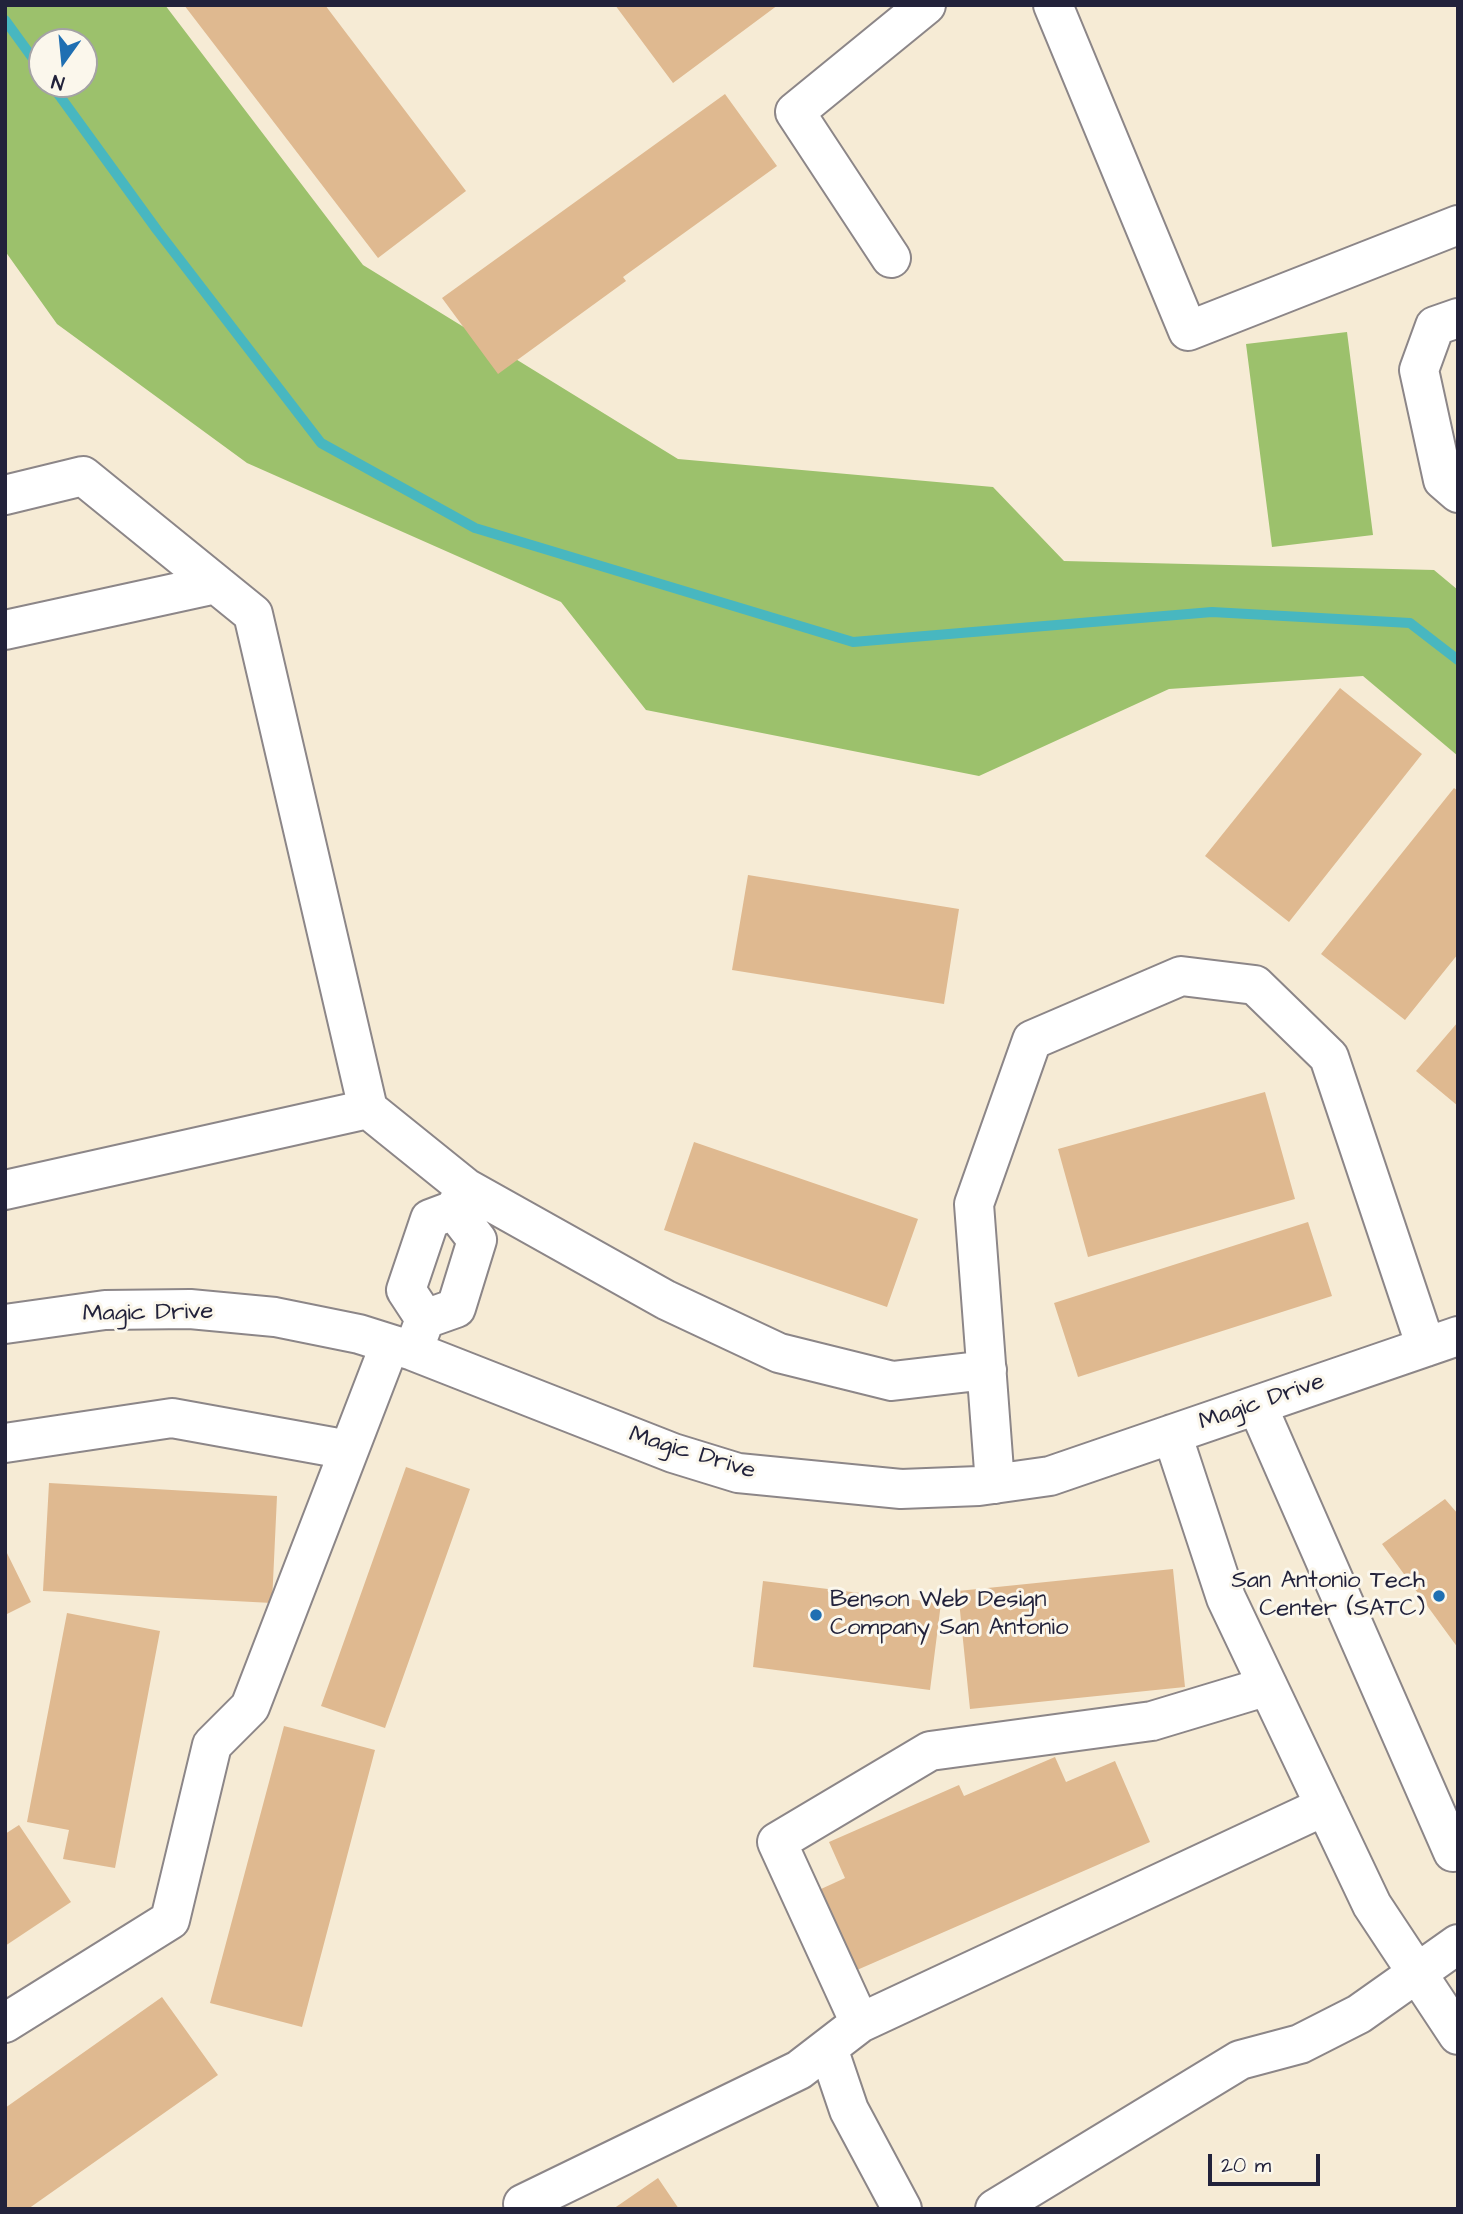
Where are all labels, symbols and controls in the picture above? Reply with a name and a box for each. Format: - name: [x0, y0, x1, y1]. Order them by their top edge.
- north arrow: [28, 28, 98, 98]
- text: N: [49, 67, 67, 96]
- street label: Magic Drive: [82, 1298, 214, 1330]
- street label: Magic Drive: [1196, 1368, 1328, 1438]
- street label: Magic Drive: [625, 1421, 759, 1487]
- place label: San Antonio Tech Center (SATC): [1231, 1568, 1425, 1624]
- place label: Benson Web Design Company San Antonio: [830, 1587, 1068, 1643]
- marker: San Antonio Tech Center (SATC): [1431, 1588, 1447, 1604]
- marker: Benson Web Design Company San Antonio: [808, 1607, 824, 1623]
- scale bar: [1211, 2140, 1323, 2184]
- text: 20 m: [1221, 2151, 1271, 2180]

